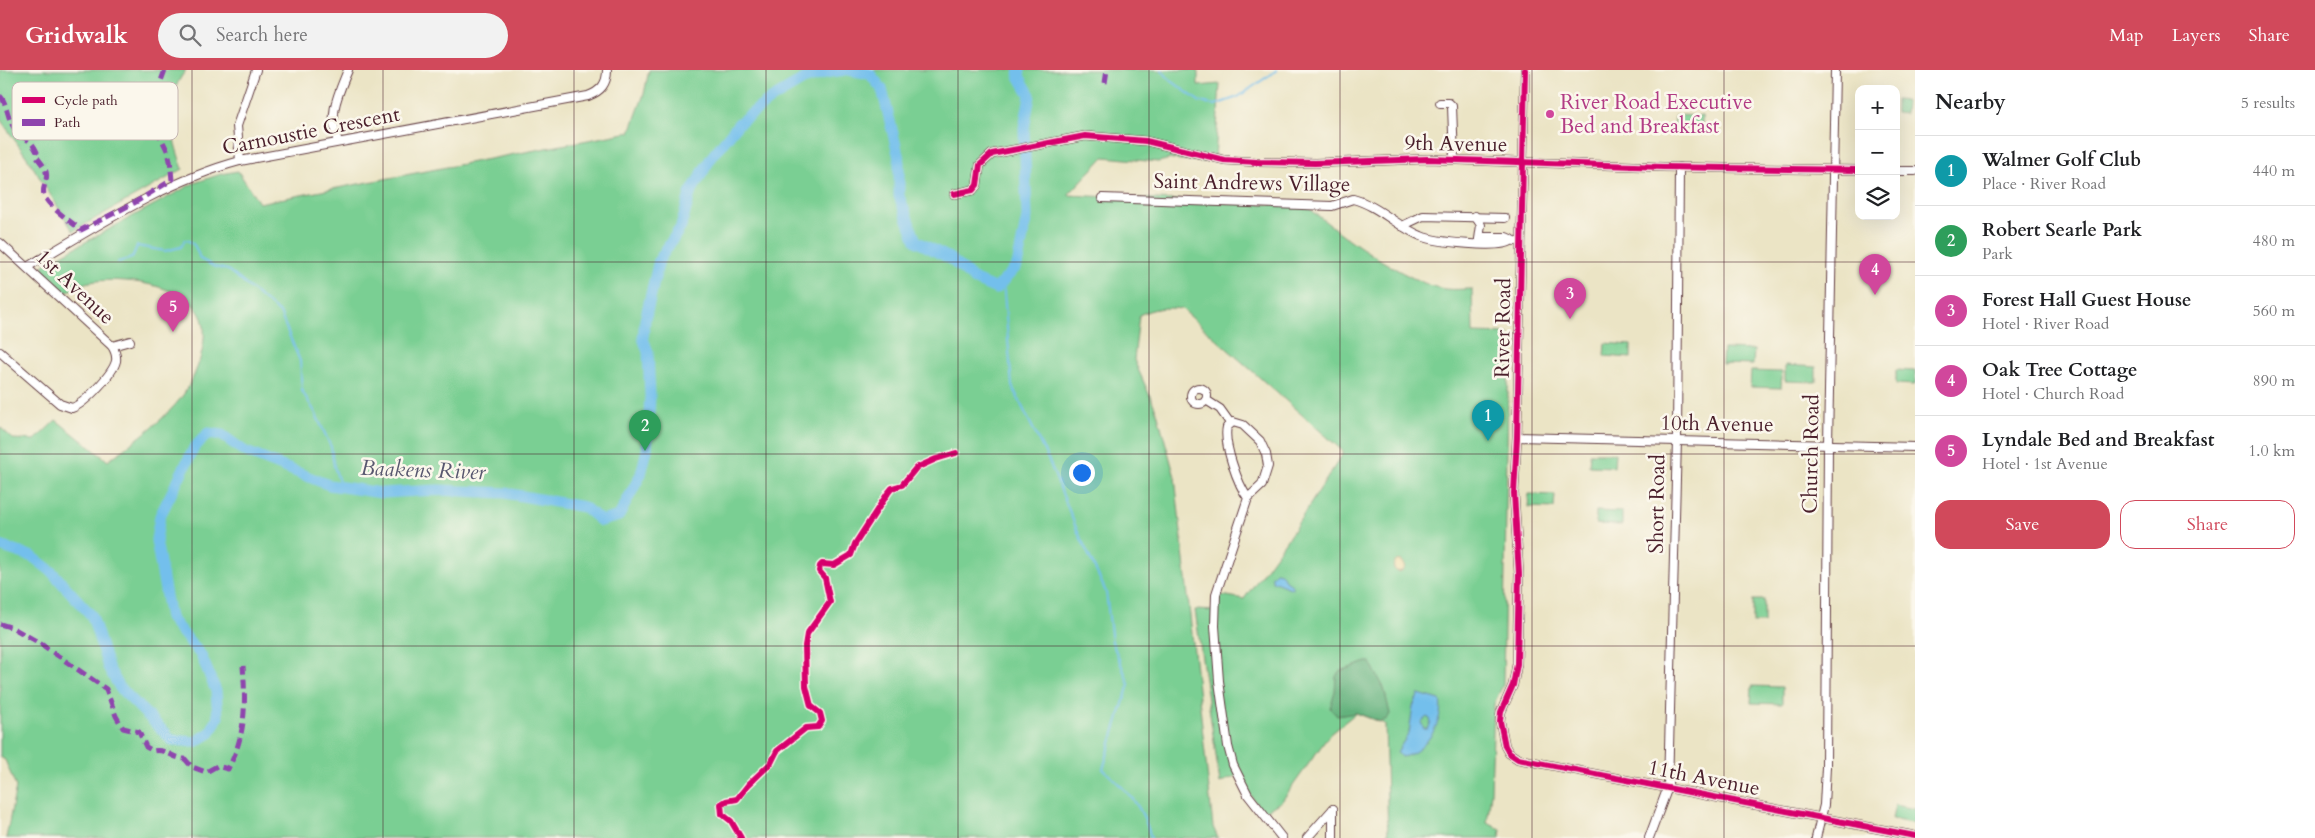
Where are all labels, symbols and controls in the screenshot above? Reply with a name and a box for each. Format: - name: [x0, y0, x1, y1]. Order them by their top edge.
- search box: [158, 13, 508, 58]
- text: Gridwalk: [25, 19, 128, 52]
- icon: search: [176, 21, 204, 49]
- text: Search here: [216, 22, 308, 48]
- text: Map: [2109, 23, 2144, 48]
- text: Layers: [2172, 23, 2221, 48]
- text: Share: [2249, 23, 2290, 48]
- legend: [12, 82, 178, 140]
- map controls: [1855, 85, 1900, 220]
- button: +: [1855, 85, 1900, 130]
- place label: River Road Executive Bed and Breakfast: [1560, 88, 1752, 141]
- text: Nearby: [1935, 88, 2006, 117]
- text: Cycle path: [54, 91, 118, 110]
- text: 5 results: [2241, 92, 2295, 114]
- street label: Carnoustie Crescent: [220, 99, 403, 162]
- marker: River Road Executive Bed and Breakfast: [1544, 108, 1556, 120]
- text: Path: [54, 113, 81, 132]
- street label: 9th Avenue: [1404, 129, 1508, 159]
- button: −: [1855, 130, 1900, 175]
- text: Walmer Golf Club: [1982, 147, 2141, 173]
- text: 1: [1947, 160, 1955, 182]
- text: 440 m: [2253, 160, 2295, 182]
- street label: Saint Andrews Village: [1153, 167, 1351, 199]
- text: Place · River Road: [1982, 173, 2106, 195]
- button: layers: [1855, 175, 1900, 220]
- text: Robert Searle Park: [1982, 217, 2142, 243]
- text: 2: [1947, 230, 1955, 252]
- text: 480 m: [2253, 230, 2295, 252]
- street label: 1st Avenue: [29, 243, 121, 331]
- text: Park: [1982, 243, 2013, 265]
- pin: 4: [1859, 254, 1891, 295]
- street label: River Road: [1488, 278, 1518, 378]
- pin: 3: [1554, 278, 1586, 319]
- text: Forest Hall Guest House: [1982, 287, 2192, 313]
- pin: 5: [157, 291, 189, 332]
- text: 3: [1947, 300, 1955, 322]
- text: 560 m: [2253, 300, 2295, 322]
- text: Hotel · River Road: [1982, 313, 2109, 335]
- text: Oak Tree Cottage: [1982, 357, 2138, 383]
- text: 4: [1947, 370, 1955, 392]
- text: 890 m: [2253, 370, 2295, 392]
- text: Hotel · Church Road: [1982, 383, 2124, 405]
- street label: Church Road: [1795, 394, 1827, 514]
- pin: 1: [1472, 400, 1504, 441]
- street label: 10th Avenue: [1660, 409, 1774, 439]
- pin: 2: [629, 410, 661, 451]
- text: Lyndale Bed and Breakfast: [1982, 427, 2214, 453]
- text: 5: [1947, 440, 1955, 462]
- text: 1.0 km: [2248, 440, 2295, 462]
- water label: Baakens River: [360, 453, 487, 487]
- text: Hotel · 1st Avenue: [1982, 453, 2108, 475]
- street label: Short Road: [1642, 454, 1672, 554]
- your location: [1069, 460, 1095, 486]
- button: Save: [1935, 500, 2110, 549]
- button: Share: [2120, 500, 2295, 549]
- street label: 11th Avenue: [1646, 753, 1762, 803]

